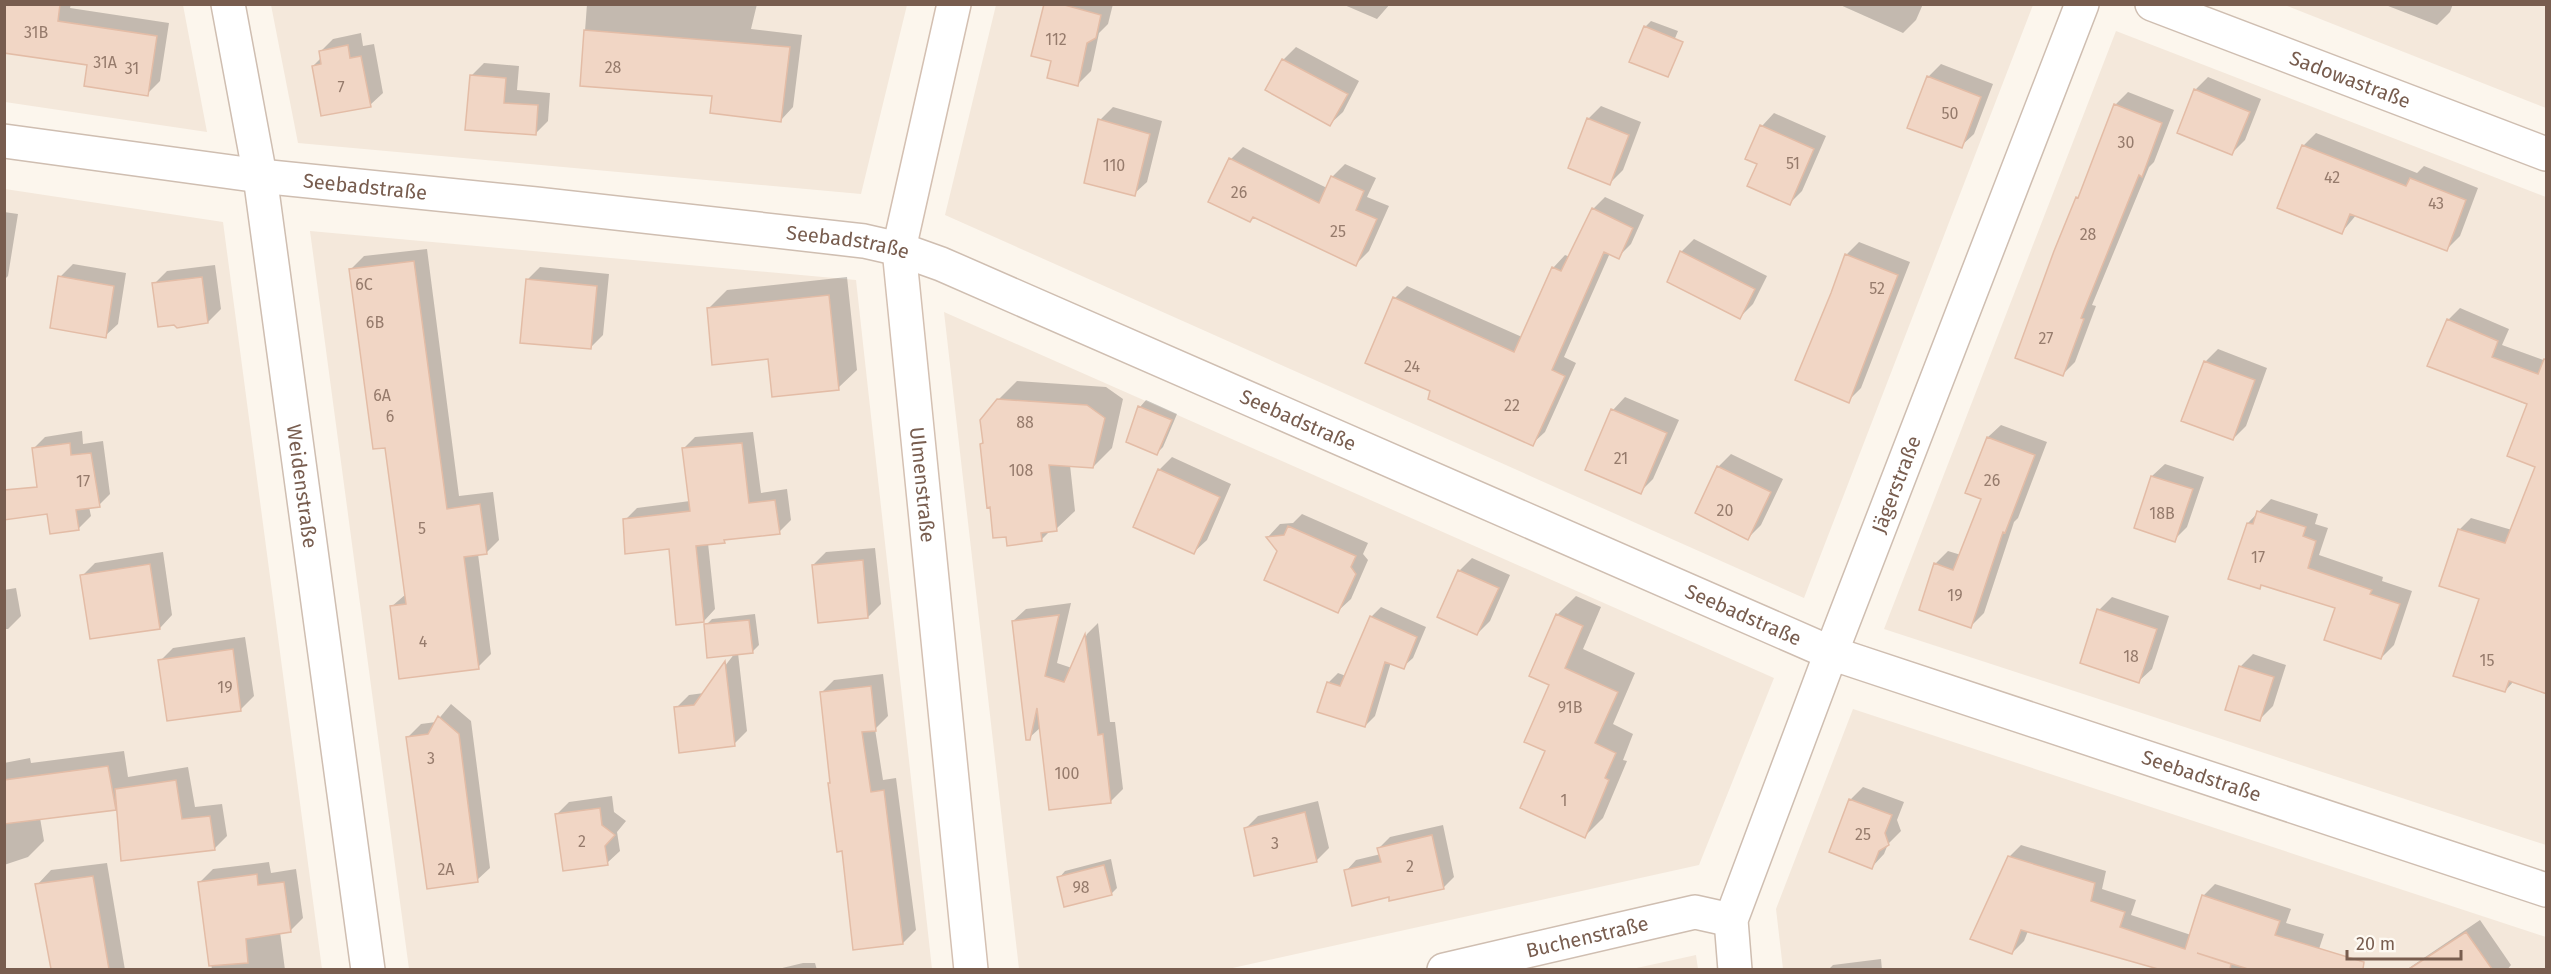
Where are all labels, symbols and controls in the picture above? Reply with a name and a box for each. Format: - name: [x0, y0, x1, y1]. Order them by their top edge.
- house number: 31B: [24, 23, 48, 42]
- house number: 112: [1045, 30, 1067, 49]
- street label: Sadowastraße: [2286, 46, 2414, 113]
- house number: 31A: [93, 53, 118, 72]
- house number: 28: [605, 58, 622, 77]
- house number: 31: [125, 59, 139, 78]
- house number: 7: [337, 78, 345, 97]
- house number: 50: [1942, 104, 1959, 123]
- house number: 30: [2118, 133, 2135, 152]
- house number: 51: [1786, 154, 1800, 173]
- house number: 110: [1103, 156, 1125, 175]
- street label: Seebadstraße: [302, 168, 428, 205]
- house number: 42: [2324, 168, 2340, 187]
- house number: 26: [1231, 183, 1247, 202]
- house number: 43: [2428, 194, 2444, 213]
- street label: Seebadstraße: [785, 220, 913, 264]
- house number: 25: [1330, 222, 1346, 241]
- house number: 28: [2080, 225, 2097, 244]
- house number: 6C: [355, 275, 373, 294]
- house number: 52: [1869, 279, 1885, 298]
- house number: 6B: [366, 313, 384, 332]
- house number: 27: [2039, 329, 2053, 348]
- house number: 24: [1404, 357, 1420, 376]
- street label: Seebadstraße: [1236, 384, 1360, 456]
- house number: 6A: [373, 386, 392, 405]
- house number: 22: [1504, 396, 1520, 415]
- house number: 6: [386, 407, 394, 426]
- house number: 88: [1016, 413, 1034, 432]
- street label: Weidenstraße: [282, 423, 322, 550]
- street label: Ulmenstraße: [905, 426, 940, 544]
- street label: Jägerstraße: [1867, 432, 1926, 537]
- house number: 21: [1614, 449, 1628, 468]
- house number: 108: [1009, 461, 1034, 480]
- house number: 26: [1984, 471, 2000, 490]
- house number: 17: [76, 472, 90, 491]
- house number: 20: [1717, 501, 1733, 520]
- house number: 18B: [2149, 504, 2175, 523]
- house number: 5: [418, 519, 426, 538]
- house number: 17: [2251, 548, 2265, 567]
- street label: Seebadstraße: [1681, 579, 1805, 651]
- house number: 19: [1947, 586, 1963, 605]
- house number: 4: [419, 632, 428, 651]
- house number: 18: [2123, 647, 2139, 666]
- house number: 15: [2480, 651, 2494, 670]
- house number: 19: [217, 678, 233, 697]
- house number: 91B: [1558, 698, 1583, 717]
- street label: Seebadstraße: [2139, 745, 2264, 807]
- house number: 3: [427, 749, 435, 768]
- house number: 100: [1055, 764, 1079, 783]
- house number: 1: [1561, 791, 1567, 810]
- house number: 25: [1855, 825, 1871, 844]
- house number: 2: [578, 832, 586, 851]
- house number: 3: [1271, 834, 1279, 853]
- house number: 2: [1406, 857, 1414, 876]
- house number: 2A: [437, 860, 455, 879]
- house number: 98: [1072, 878, 1090, 897]
- street label: Buchenstraße: [1524, 911, 1651, 963]
- scale bar: [2347, 923, 2461, 961]
- text: 20 m: [2356, 933, 2395, 955]

